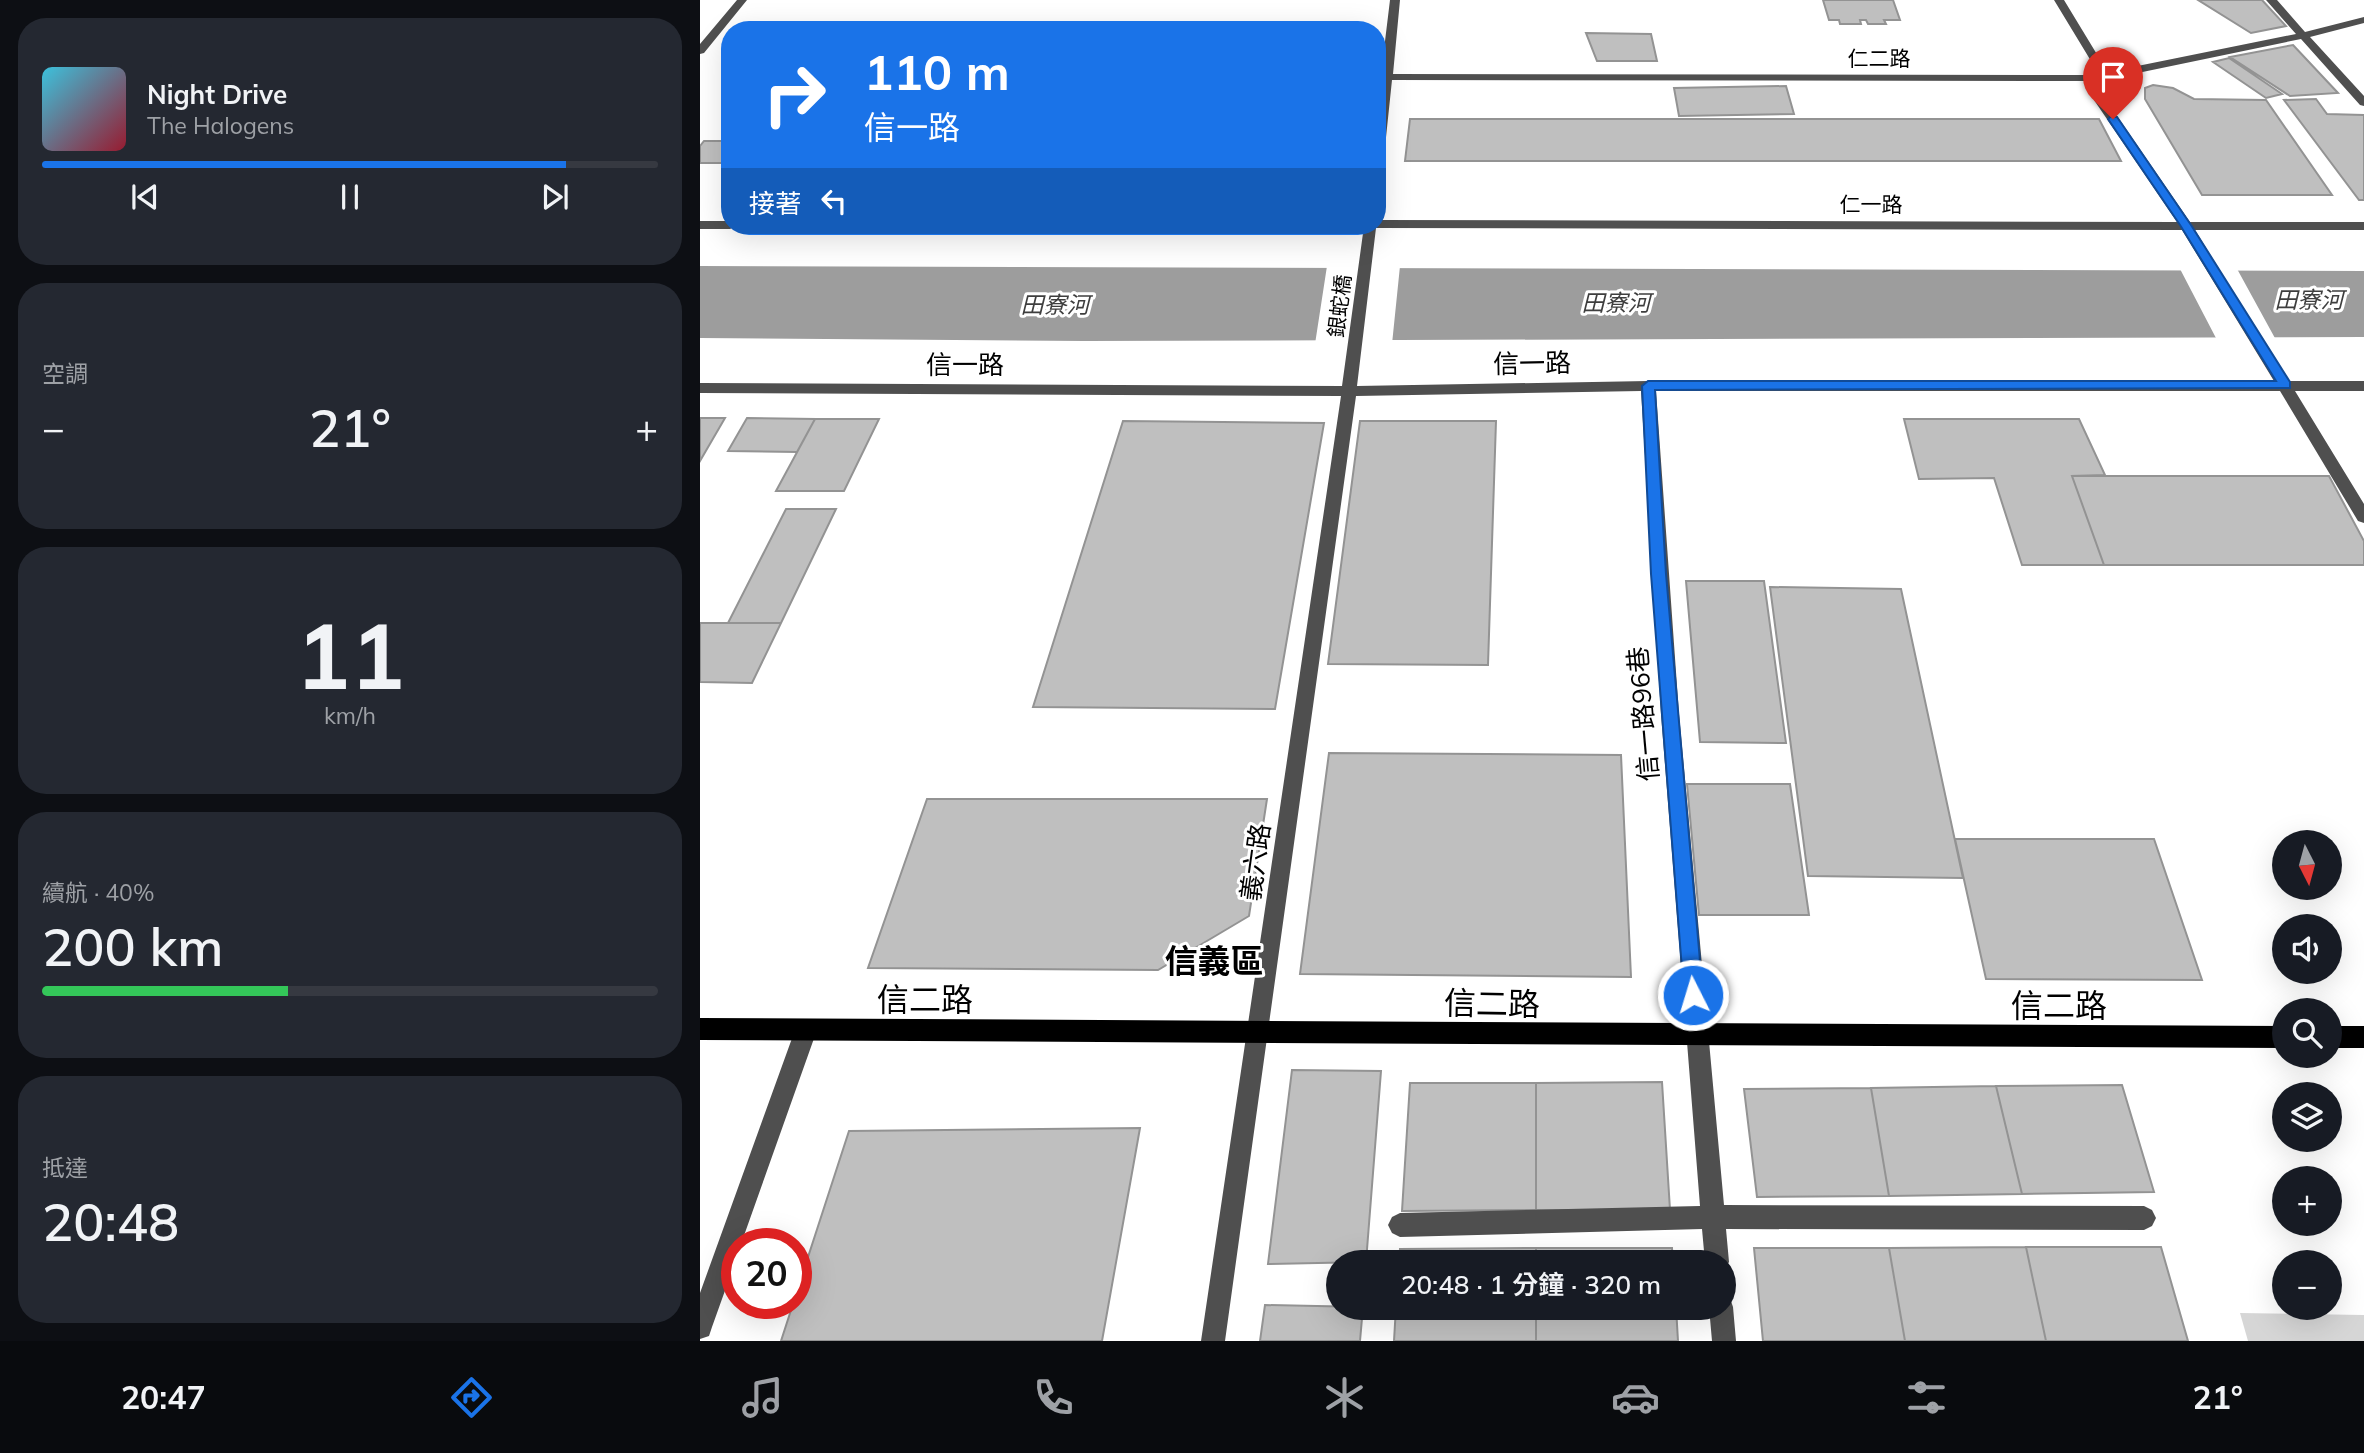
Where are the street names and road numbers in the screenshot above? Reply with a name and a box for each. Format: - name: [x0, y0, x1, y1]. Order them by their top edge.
- street label: 仁二路: [1848, 45, 1911, 71]
- street label: 仁一路: [1840, 191, 1903, 217]
- street label: 銀蛇橋: [1322, 273, 1356, 339]
- street label: 信一路: [1493, 346, 1571, 380]
- street label: 信一路: [926, 348, 1004, 381]
- street label: 信一路96巷: [1621, 645, 1665, 783]
- street label: 義六路: [1233, 821, 1277, 903]
- street label: 信二路: [877, 979, 973, 1019]
- street label: 信二路: [1444, 982, 1540, 1024]
- street label: 信二路: [2011, 985, 2107, 1025]

